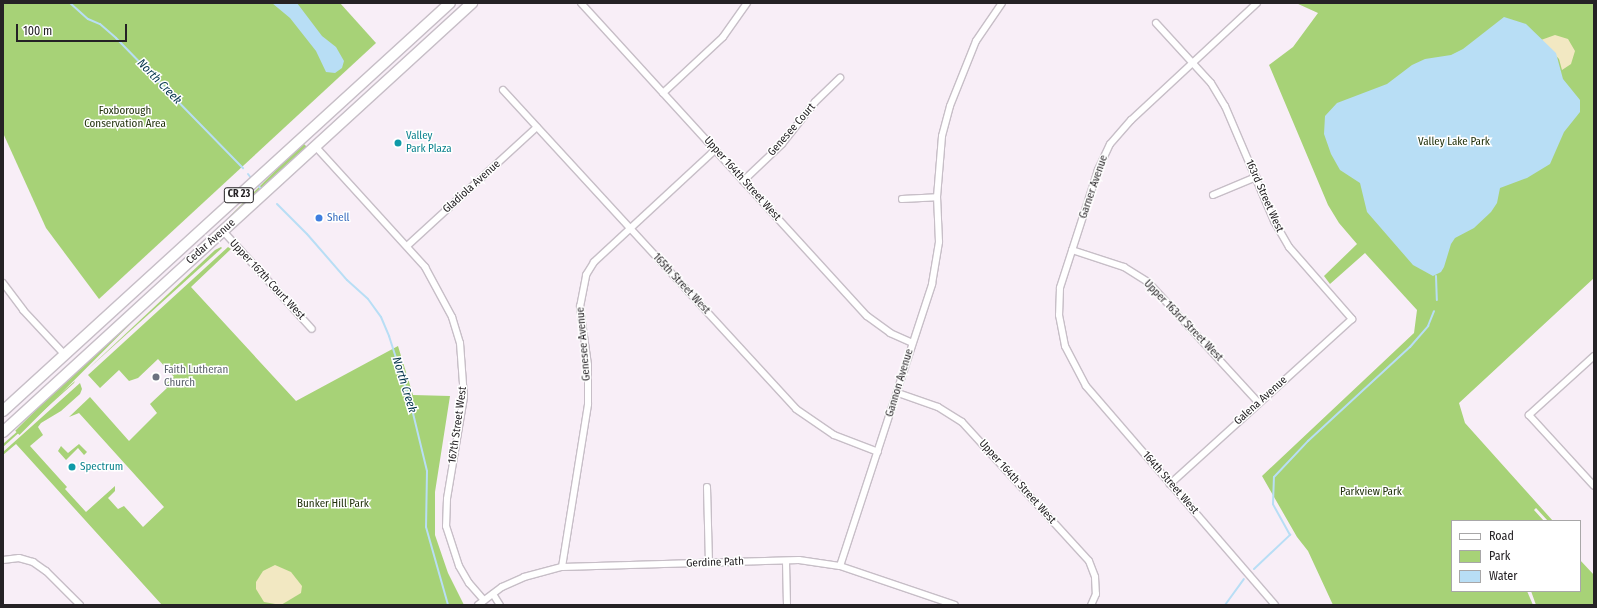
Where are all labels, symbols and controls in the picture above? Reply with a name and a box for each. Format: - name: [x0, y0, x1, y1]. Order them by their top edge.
- scale bar: [18, 16, 129, 42]
- text: 100 m: [23, 24, 52, 38]
- water label: North Creek: [134, 56, 184, 108]
- street label: Genesee Court: [766, 101, 818, 159]
- park label: Foxborough Conservation Area: [84, 105, 166, 131]
- place label: Valley Park Plaza: [406, 130, 452, 156]
- street label: Upper 164th Street West: [701, 134, 783, 224]
- park label: Valley Lake Park: [1418, 135, 1490, 149]
- marker: Valley Park Plaza: [393, 138, 403, 148]
- street label: Garner Avenue: [1077, 154, 1111, 220]
- street label: Gladiola Avenue: [441, 158, 503, 216]
- street label: 163rd Street West: [1242, 158, 1286, 234]
- road number: CR 23: [223, 187, 255, 203]
- place label: Shell: [327, 211, 349, 225]
- marker: Shell: [314, 213, 324, 223]
- street label: Cedar Avenue: [184, 216, 238, 268]
- street label: Upper 167th Court West: [226, 237, 308, 323]
- street label: 165th Street West: [650, 251, 712, 317]
- street label: Upper 163rd Street West: [1141, 278, 1225, 364]
- street label: Genesee Avenue: [574, 306, 594, 382]
- street label: Gannon Avenue: [883, 347, 917, 419]
- water label: North Creek: [389, 355, 419, 415]
- place label: Faith Lutheran Church: [164, 364, 228, 390]
- marker: Faith Lutheran Church: [151, 372, 161, 382]
- street label: Galena Avenue: [1232, 374, 1290, 428]
- street label: 167th Street West: [446, 386, 470, 464]
- street label: Upper 164th Street West: [976, 437, 1058, 527]
- street label: 164th Street West: [1139, 449, 1201, 517]
- place label: Spectrum: [80, 460, 123, 474]
- marker: Spectrum: [67, 462, 77, 472]
- park label: Parkview Park: [1340, 485, 1402, 499]
- park label: Bunker Hill Park: [297, 497, 369, 511]
- legend: [1451, 520, 1581, 592]
- text: Road: [1489, 529, 1514, 543]
- text: Park: [1489, 549, 1510, 563]
- street label: Gerdine Path: [686, 555, 744, 571]
- text: Water: [1489, 569, 1517, 583]

